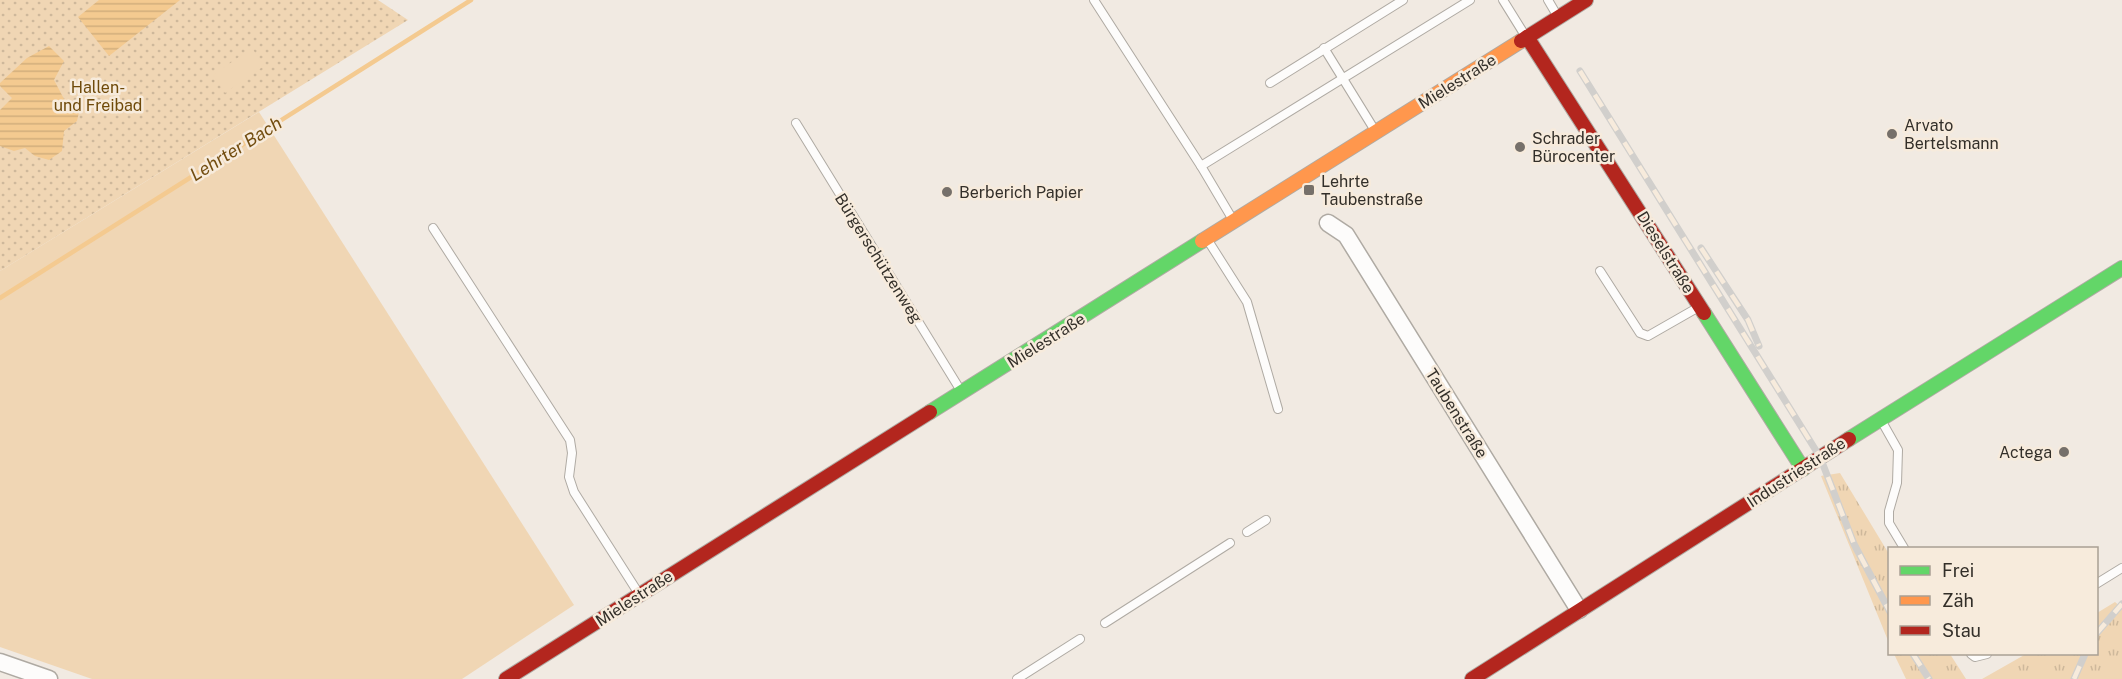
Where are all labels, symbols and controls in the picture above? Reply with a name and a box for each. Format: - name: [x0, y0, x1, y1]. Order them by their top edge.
- street label: Mielestraße: [1415, 50, 1500, 113]
- park label: Hallen- und Freibad: [54, 78, 142, 115]
- water label: Lehrter Bach: [186, 112, 286, 185]
- place label: Arvato Bertelsmann: [1904, 116, 1999, 153]
- marker: Arvato Bertelsmann: [1885, 127, 1899, 141]
- place label: Schrader Bürocenter: [1532, 129, 1615, 166]
- marker: Schrader Bürocenter: [1513, 140, 1527, 154]
- place label: Lehrte Taubenstraße: [1321, 172, 1423, 209]
- place label: Berberich Papier: [959, 183, 1083, 202]
- marker: Lehrte Taubenstraße: [1302, 183, 1316, 197]
- marker: Berberich Papier: [940, 185, 954, 199]
- street label: Bürgerschützenweg: [831, 190, 926, 327]
- street label: Dieselstraße: [1633, 208, 1698, 297]
- street label: Mielestraße: [1004, 309, 1089, 372]
- street label: Taubenstraße: [1421, 365, 1492, 462]
- street label: Industriestraße: [1744, 434, 1849, 511]
- place label: Actega: [1999, 443, 2052, 462]
- marker: Actega: [2057, 445, 2071, 459]
- legend: [1888, 547, 2098, 655]
- text: Frei: [1942, 560, 1974, 581]
- street label: Mielestraße: [592, 566, 676, 630]
- text: Zäh: [1942, 590, 1974, 611]
- text: Stau: [1942, 620, 1981, 641]

